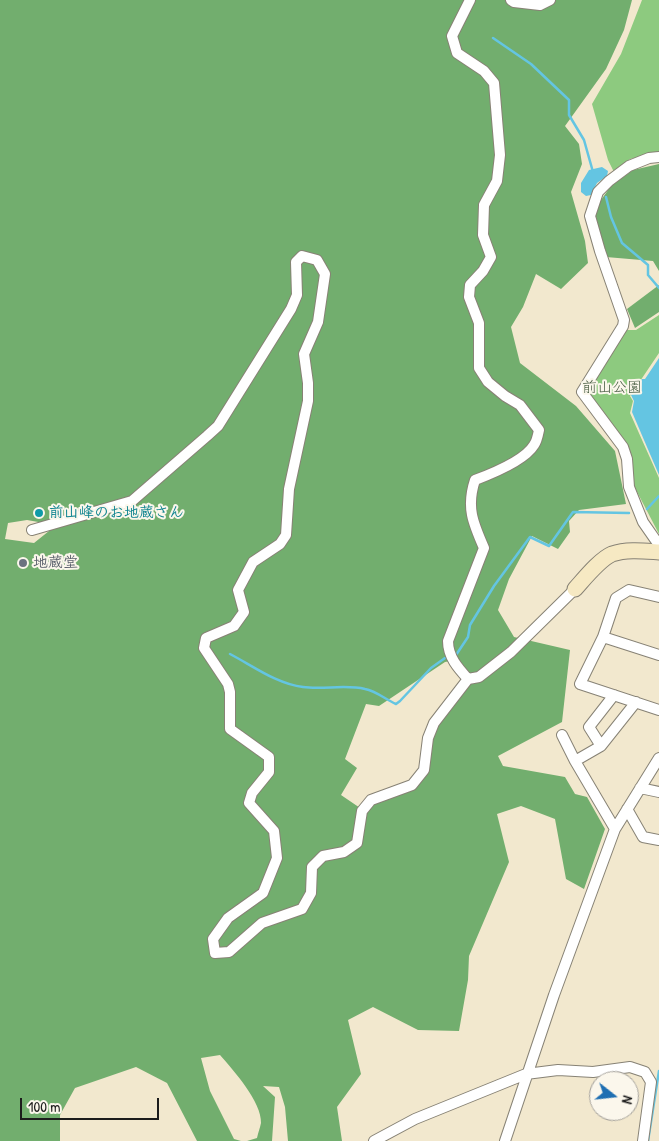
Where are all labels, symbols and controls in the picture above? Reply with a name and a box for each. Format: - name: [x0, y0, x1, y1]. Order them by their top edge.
- park label: 前山公園: [582, 379, 642, 397]
- place label: 前山峰のお地蔵さん: [49, 504, 184, 522]
- marker: 前山峰のお地蔵さん: [33, 507, 45, 519]
- place label: 地蔵堂: [33, 554, 78, 572]
- marker: 地蔵堂: [17, 557, 29, 569]
- north arrow: [589, 1071, 639, 1121]
- scale bar: [22, 1088, 161, 1120]
- text: N: [618, 1094, 638, 1106]
- text: 100 m: [28, 1096, 61, 1117]

